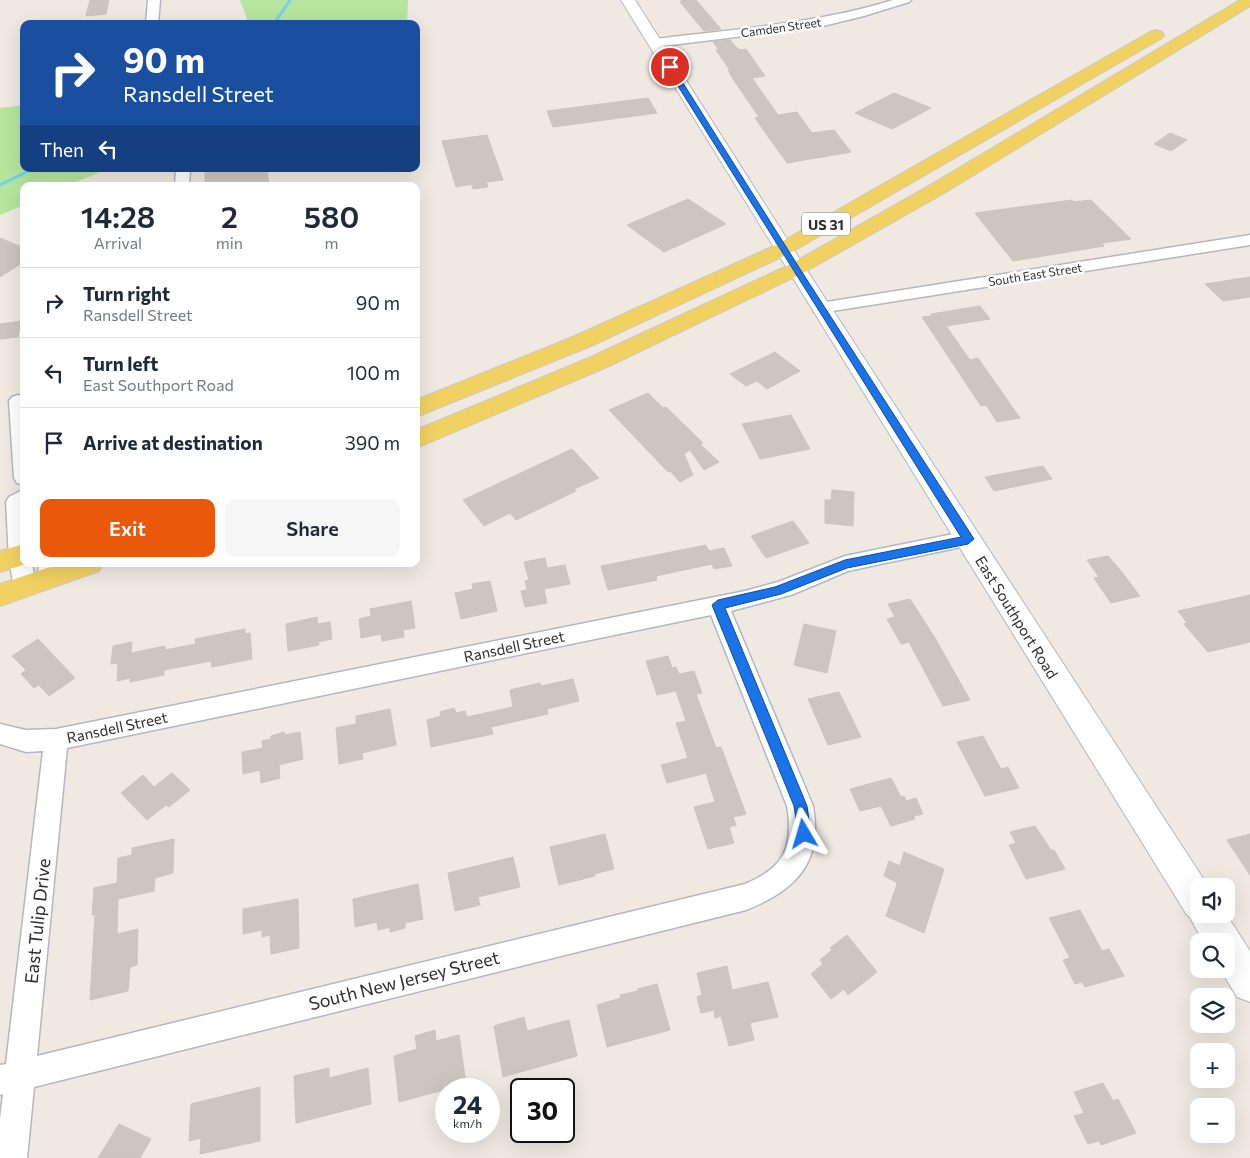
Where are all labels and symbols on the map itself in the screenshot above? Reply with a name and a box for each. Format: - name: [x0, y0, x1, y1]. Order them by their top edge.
- street label: Camden Street: [740, 14, 822, 40]
- pin: [649, 46, 691, 88]
- road number: US 31: [802, 212, 850, 235]
- street label: South East Street: [987, 260, 1083, 288]
- street label: East Southport Road: [972, 552, 1062, 682]
- street label: Ransdell Street: [462, 627, 566, 665]
- street label: Ransdell Street: [65, 708, 169, 746]
- position arrow: [777, 807, 829, 859]
- street label: East Tulip Drive: [19, 857, 55, 985]
- street label: South New Jersey Street: [306, 946, 502, 1014]
- speed limit sign: 30: [510, 1078, 575, 1143]

